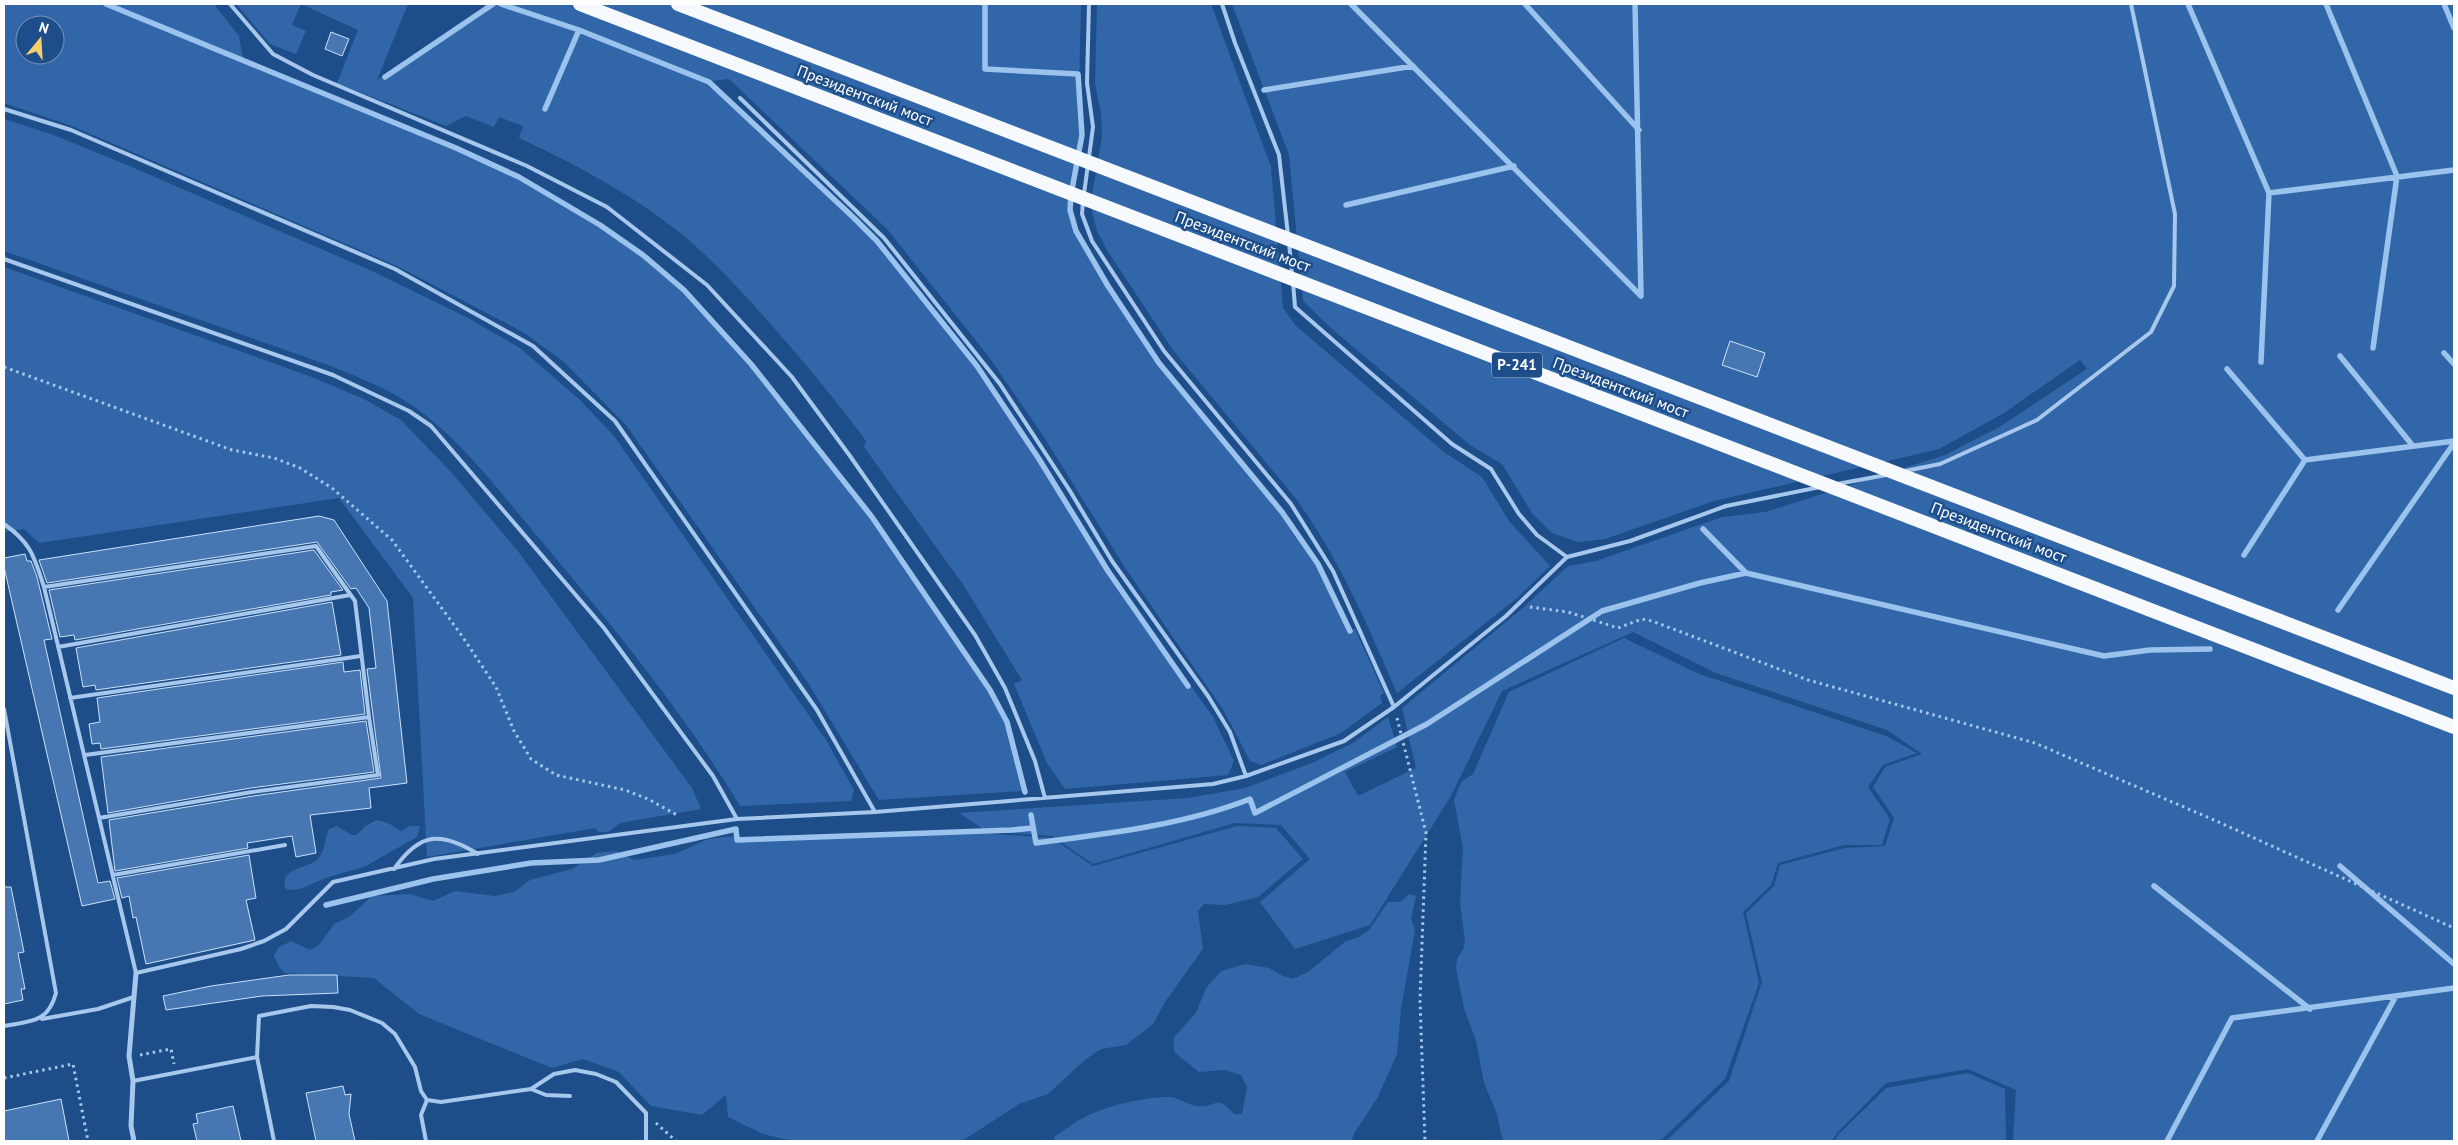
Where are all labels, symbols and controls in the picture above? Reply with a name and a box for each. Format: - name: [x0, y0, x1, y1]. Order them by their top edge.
- north arrow: [15, 15, 65, 65]
- text: N: [37, 18, 51, 38]
- street label: Президентский мост: [794, 60, 936, 130]
- street label: Президентский мост: [1172, 206, 1314, 276]
- road number: Р-241: [1492, 352, 1542, 378]
- street label: Президентский мост: [1550, 352, 1692, 422]
- street label: Президентский мост: [1928, 497, 2070, 567]

